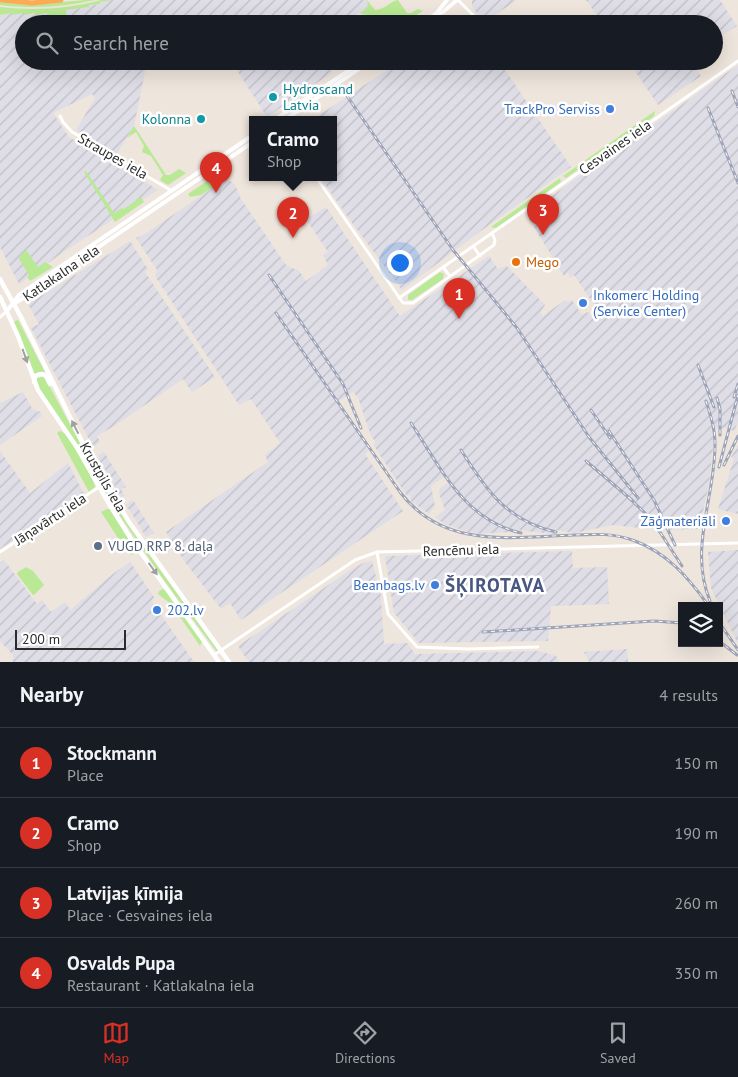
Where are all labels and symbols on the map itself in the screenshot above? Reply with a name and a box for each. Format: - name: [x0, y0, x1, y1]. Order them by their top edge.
- place label: Hydroscand Latvia: [283, 80, 353, 114]
- marker: Hydroscand Latvia: [267, 91, 279, 103]
- place label: TrackPro Serviss: [504, 100, 600, 118]
- marker: TrackPro Serviss: [604, 103, 616, 115]
- place label: Kolonna: [142, 110, 191, 128]
- marker: Kolonna: [195, 113, 207, 125]
- street label: Cesvaines iela: [575, 115, 655, 179]
- street label: Straupes iela: [75, 129, 151, 183]
- pin: 4: [200, 152, 232, 193]
- pin: 3: [527, 194, 559, 235]
- pin: 2: [277, 197, 309, 238]
- street label: Katlakalna iela: [19, 241, 103, 305]
- your location: [387, 250, 413, 276]
- place label: Mego: [526, 253, 559, 271]
- marker: Mego: [510, 256, 522, 268]
- pin: 1: [443, 278, 475, 319]
- place label: Inkomerc Holding (Service Center): [593, 286, 699, 320]
- marker: Inkomerc Holding (Service Center): [577, 297, 589, 309]
- one-way arrow: [21, 349, 29, 364]
- one-way arrow: [71, 420, 79, 434]
- street label: Krustpils iela: [76, 439, 130, 515]
- street label: Jāņavārtu iela: [10, 489, 90, 550]
- place label: Zāģmateriāli: [641, 512, 716, 530]
- marker: Zāģmateriāli: [720, 515, 732, 527]
- place label: VUGD RRP 8. daļa: [107, 537, 213, 555]
- marker: VUGD RRP 8. daļa: [92, 540, 104, 552]
- street label: Rencēnu iela: [423, 540, 500, 560]
- one-way arrow: [148, 562, 159, 575]
- district label: ŠĶIROTAVA: [445, 573, 545, 598]
- place label: Beanbags.lv: [353, 576, 425, 594]
- marker: Beanbags.lv: [429, 579, 441, 591]
- place label: 202.lv: [167, 601, 204, 619]
- marker: 202.lv: [151, 604, 163, 616]
- scale bar: [15, 627, 126, 650]

